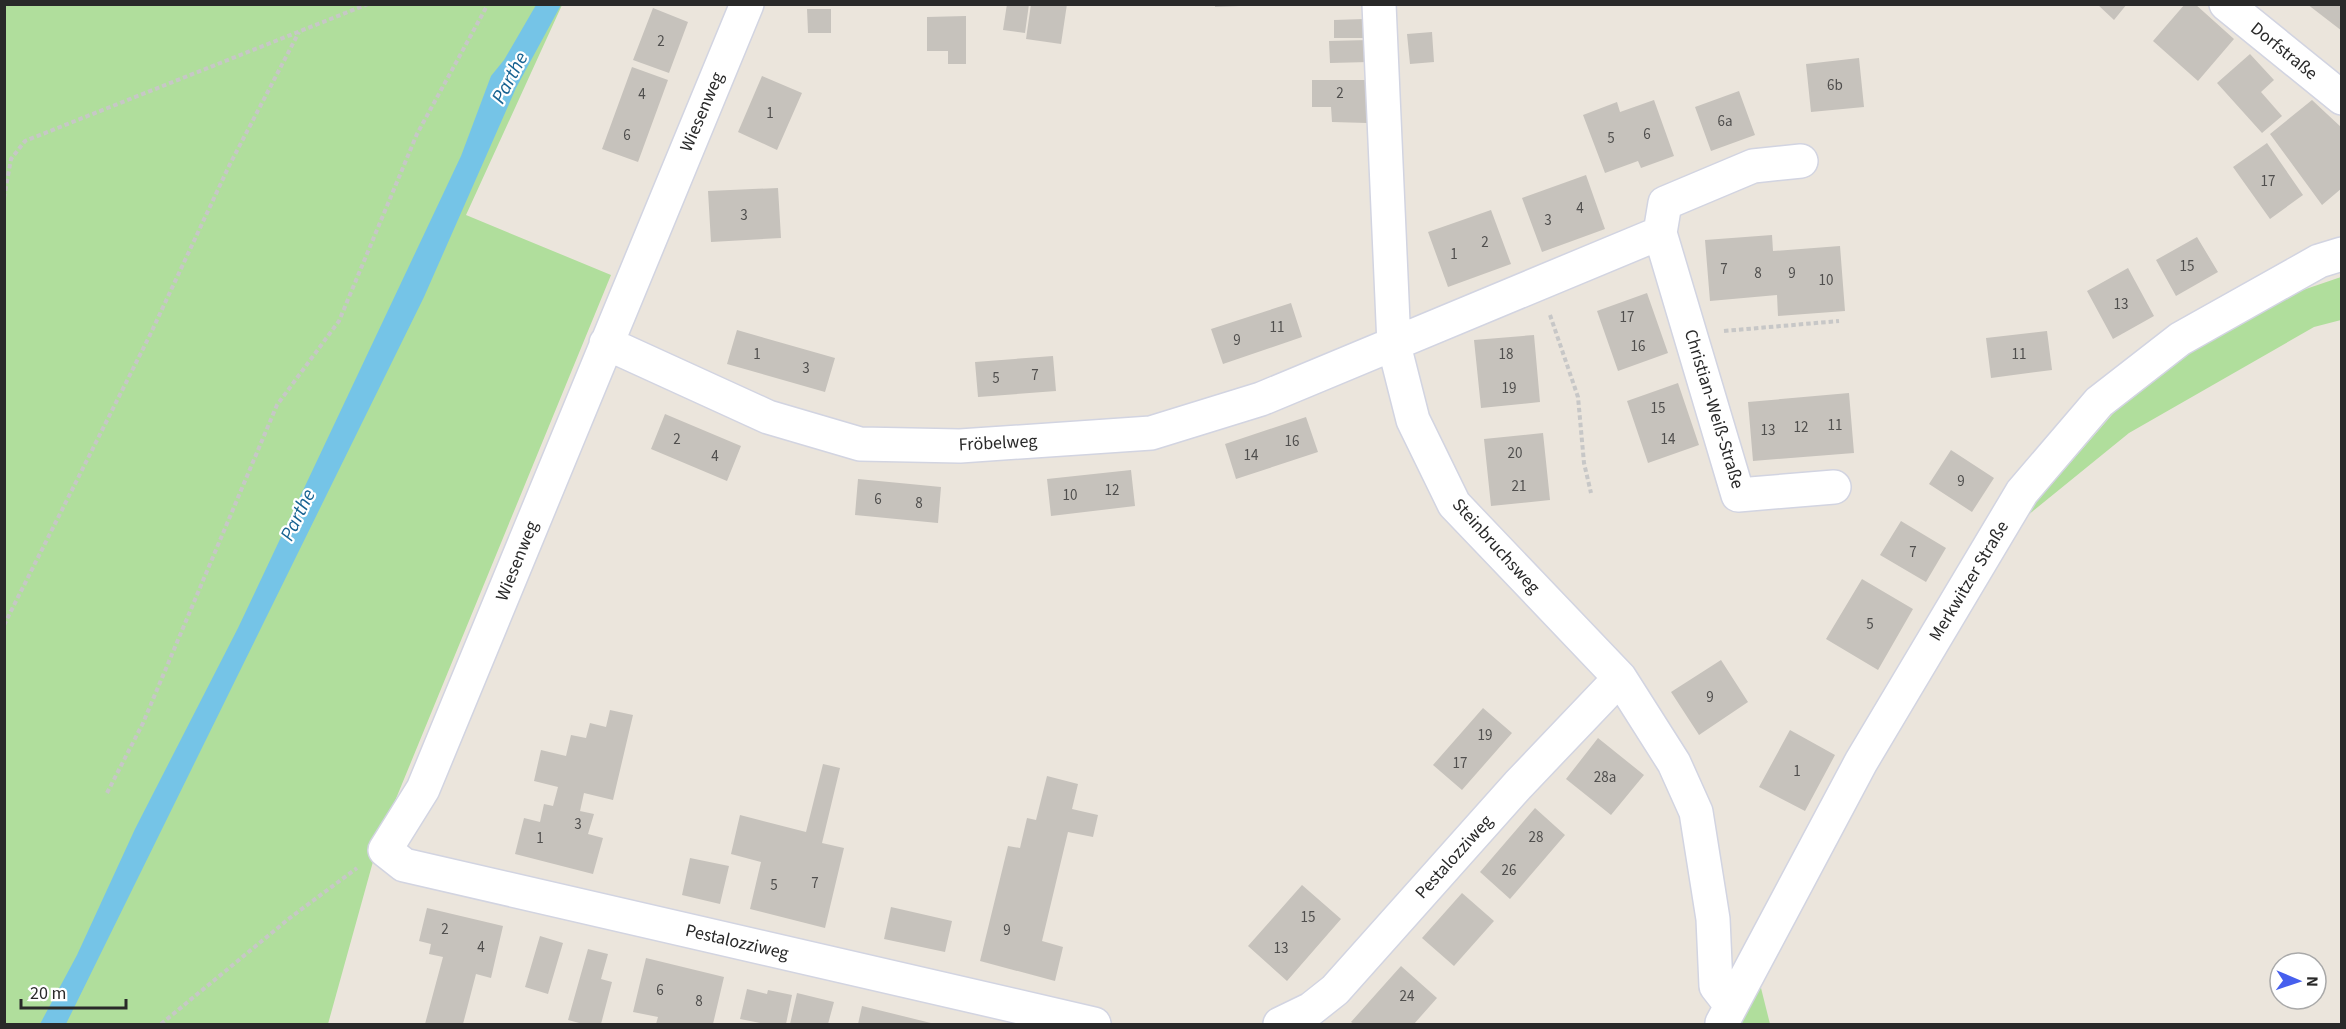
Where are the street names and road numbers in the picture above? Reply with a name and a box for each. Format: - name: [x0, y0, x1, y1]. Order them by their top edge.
- street label: Dorfstraße: [2245, 16, 2323, 86]
- street label: Wiesenweg: [674, 68, 730, 156]
- street label: Christian-Weiß-Straße: [1678, 326, 1750, 492]
- street label: Fröbelweg: [958, 428, 1038, 458]
- street label: Steinbruchsweg: [1446, 493, 1546, 599]
- street label: Merkwitzer Straße: [1923, 516, 2015, 646]
- street label: Wiesenweg: [490, 517, 544, 605]
- street label: Pestalozziweg: [1409, 810, 1499, 904]
- street label: Pestalozziweg: [683, 918, 791, 966]

